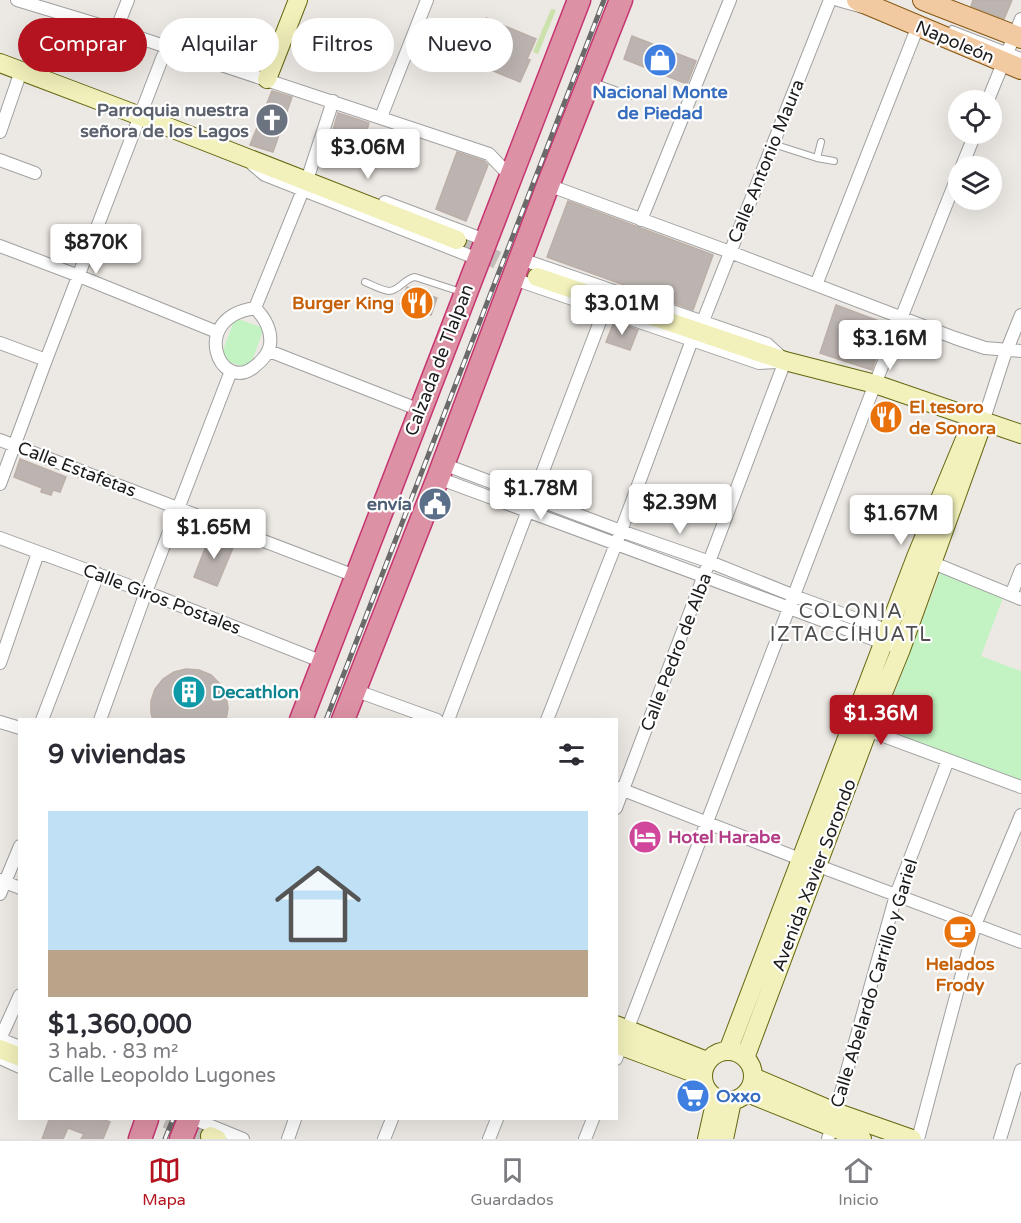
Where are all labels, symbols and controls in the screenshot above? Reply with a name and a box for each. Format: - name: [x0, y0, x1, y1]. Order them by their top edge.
- street label: Napoleón: [912, 16, 998, 68]
- chip: Comprar: [18, 18, 147, 72]
- chip: Alquilar: [159, 18, 279, 72]
- chip: Filtros: [291, 18, 394, 72]
- chip: Nuevo: [406, 18, 513, 72]
- shop icon: Nacional Monte de Piedad: [642, 42, 678, 78]
- street label: Calle Antonio Maura: [723, 76, 809, 246]
- place label: Nacional Monte de Piedad: [592, 81, 728, 124]
- map controls: [948, 90, 1002, 210]
- button: locate: [948, 90, 1002, 144]
- place label: Parroquia nuestra señora de los Lagos: [80, 99, 249, 142]
- church icon: Parroquia nuestra señora de los Lagos: [254, 102, 290, 138]
- pin: $3.06M: [319, 129, 417, 180]
- text: $3.06M: [331, 136, 405, 160]
- button: layers: [948, 156, 1002, 210]
- pin: $870K: [54, 224, 138, 275]
- text: $870K: [64, 231, 128, 255]
- street label: Calzada de Tlalpan: [400, 281, 478, 439]
- restaurant icon: Burger King: [399, 285, 435, 321]
- pin: $3.01M: [573, 285, 671, 336]
- place label: Burger King: [292, 292, 394, 314]
- text: $3.01M: [585, 292, 659, 316]
- pin: $3.16M: [841, 320, 939, 371]
- text: $3.16M: [853, 327, 927, 351]
- place label: El tesoro de Sonora: [909, 396, 996, 439]
- restaurant icon: El tesoro de Sonora: [868, 399, 904, 435]
- street label: Calle Estafetas: [15, 436, 139, 502]
- pin: $1.78M: [492, 470, 590, 521]
- text: $1.78M: [504, 477, 578, 501]
- pin: $2.39M: [631, 484, 729, 535]
- public building icon: envía: [417, 486, 453, 522]
- text: $2.39M: [643, 491, 717, 515]
- place label: envía: [367, 493, 412, 515]
- pin: $1.67M: [852, 495, 950, 546]
- text: $1.67M: [864, 502, 938, 526]
- pin: $1.65M: [165, 509, 263, 560]
- text: $1.65M: [177, 516, 251, 540]
- street label: Calle Giros Postales: [80, 559, 244, 639]
- street label: Calle Pedro de Alba: [636, 570, 716, 734]
- district label: COLONIA IZTACCÍHUATL: [770, 600, 932, 647]
- building icon: Decathlon: [171, 674, 207, 710]
- place label: Decathlon: [212, 681, 299, 703]
- pin: $1.36M: [832, 695, 930, 746]
- text: $1.36M: [844, 702, 918, 726]
- icon: filters: [555, 738, 588, 771]
- text: 9 viviendas: [48, 739, 186, 770]
- street label: Avenida Xavier Sorondo: [767, 776, 861, 974]
- hotel icon: Hotel Harabe: [627, 819, 663, 855]
- place label: Hotel Harabe: [668, 826, 781, 848]
- icon: home: [264, 850, 372, 958]
- street label: Calle Abelardo Carrillo y Gariel: [826, 856, 922, 1110]
- cafe icon: Helados Frody: [942, 914, 978, 950]
- place label: Helados Frody: [925, 953, 995, 996]
- text: $1,360,000: [48, 1009, 192, 1040]
- text: 3 hab. · 83 m²: [48, 1040, 178, 1064]
- text: Calle Leopoldo Lugones: [48, 1064, 276, 1088]
- supermarket icon: Oxxo: [675, 1078, 711, 1114]
- place label: Oxxo: [716, 1085, 761, 1107]
- tab: Mapa: [142, 1154, 186, 1210]
- tab: Guardados: [470, 1154, 554, 1210]
- tab: Inicio: [838, 1154, 879, 1210]

